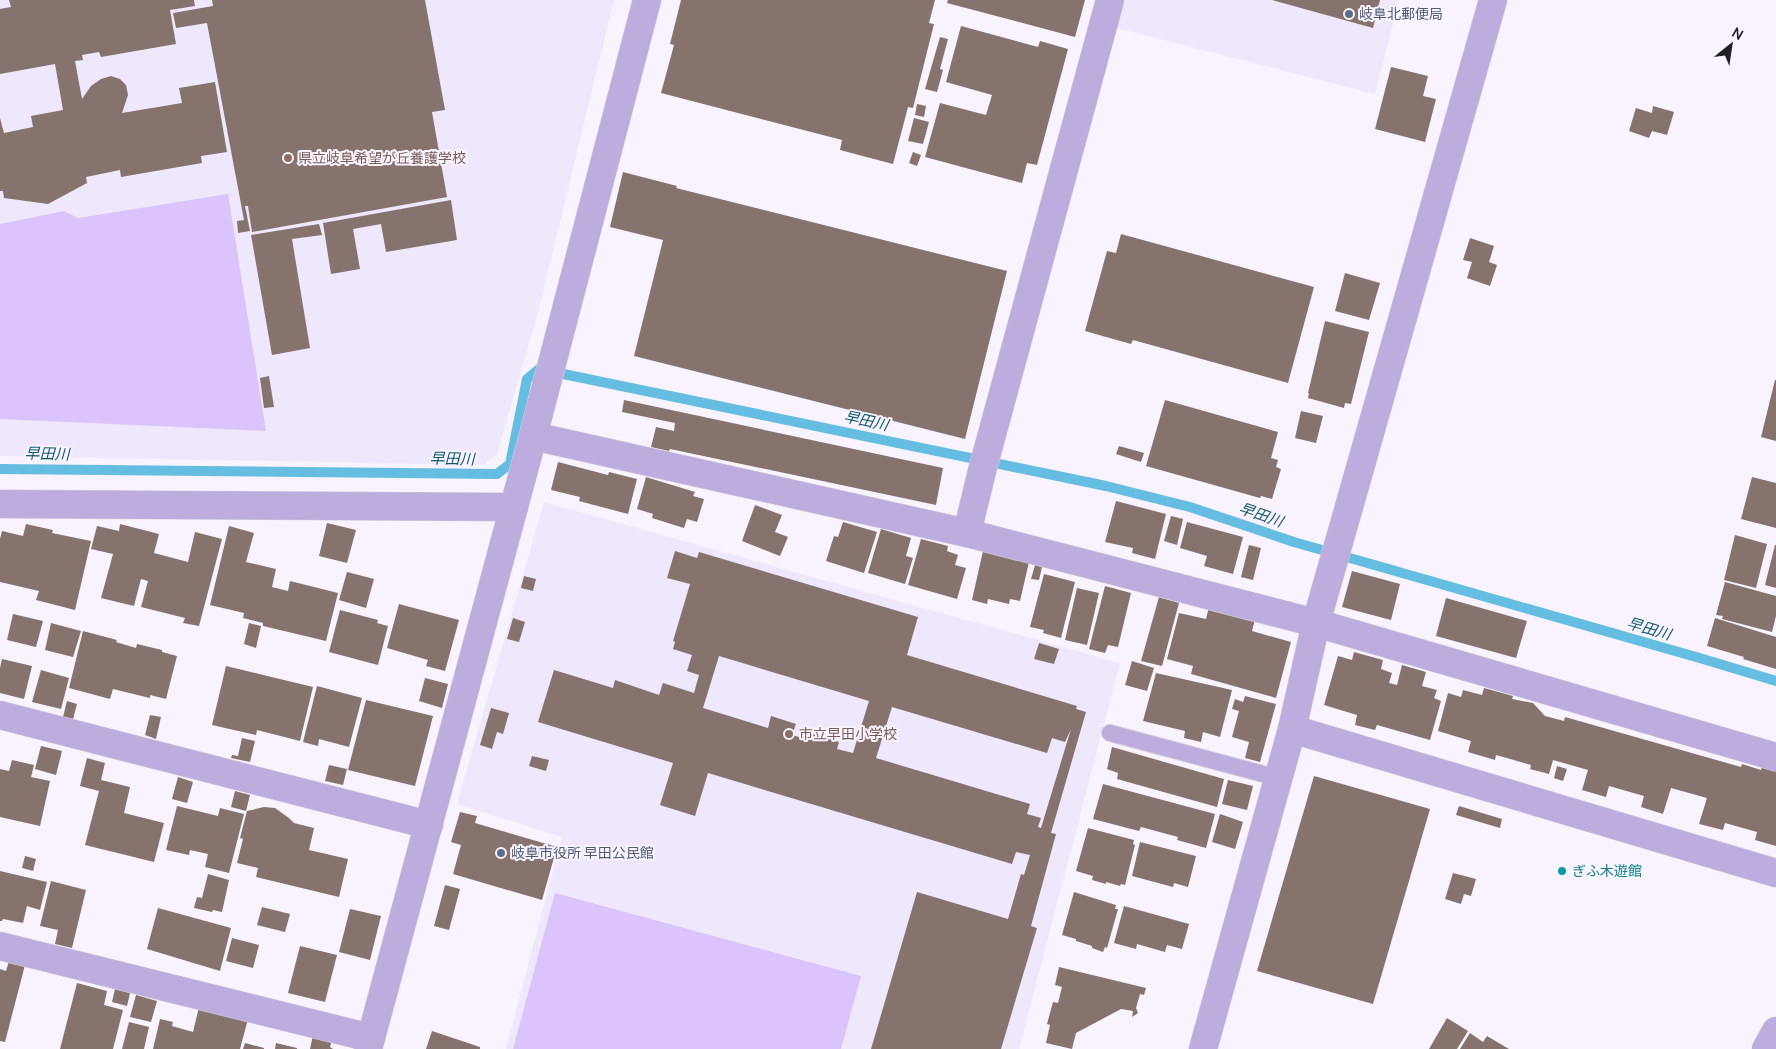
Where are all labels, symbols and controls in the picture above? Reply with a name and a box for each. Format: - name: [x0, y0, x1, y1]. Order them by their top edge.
- place label: 岐阜北郵便局: [1359, 4, 1443, 23]
- marker: 岐阜北郵便局: [1343, 8, 1355, 20]
- north arrow: [1706, 20, 1756, 70]
- text: N: [1729, 23, 1747, 44]
- place label: 県立岐阜希望が丘養護学校: [298, 148, 466, 167]
- marker: 県立岐阜希望が丘養護学校: [282, 152, 294, 164]
- water label: 早田川: [842, 406, 892, 436]
- water label: 早田川: [24, 443, 72, 464]
- water label: 早田川: [429, 448, 477, 469]
- water label: 早田川: [1236, 497, 1288, 532]
- water label: 早田川: [1625, 612, 1676, 645]
- place label: 市立早田小学校: [799, 724, 897, 743]
- marker: 市立早田小学校: [783, 728, 795, 740]
- place label: 岐阜市役所 早田公民館: [511, 843, 654, 862]
- marker: 岐阜市役所 早田公民館: [495, 847, 507, 859]
- place label: ぎふ木遊館: [1572, 861, 1642, 880]
- marker: ぎふ木遊館: [1556, 865, 1568, 877]

